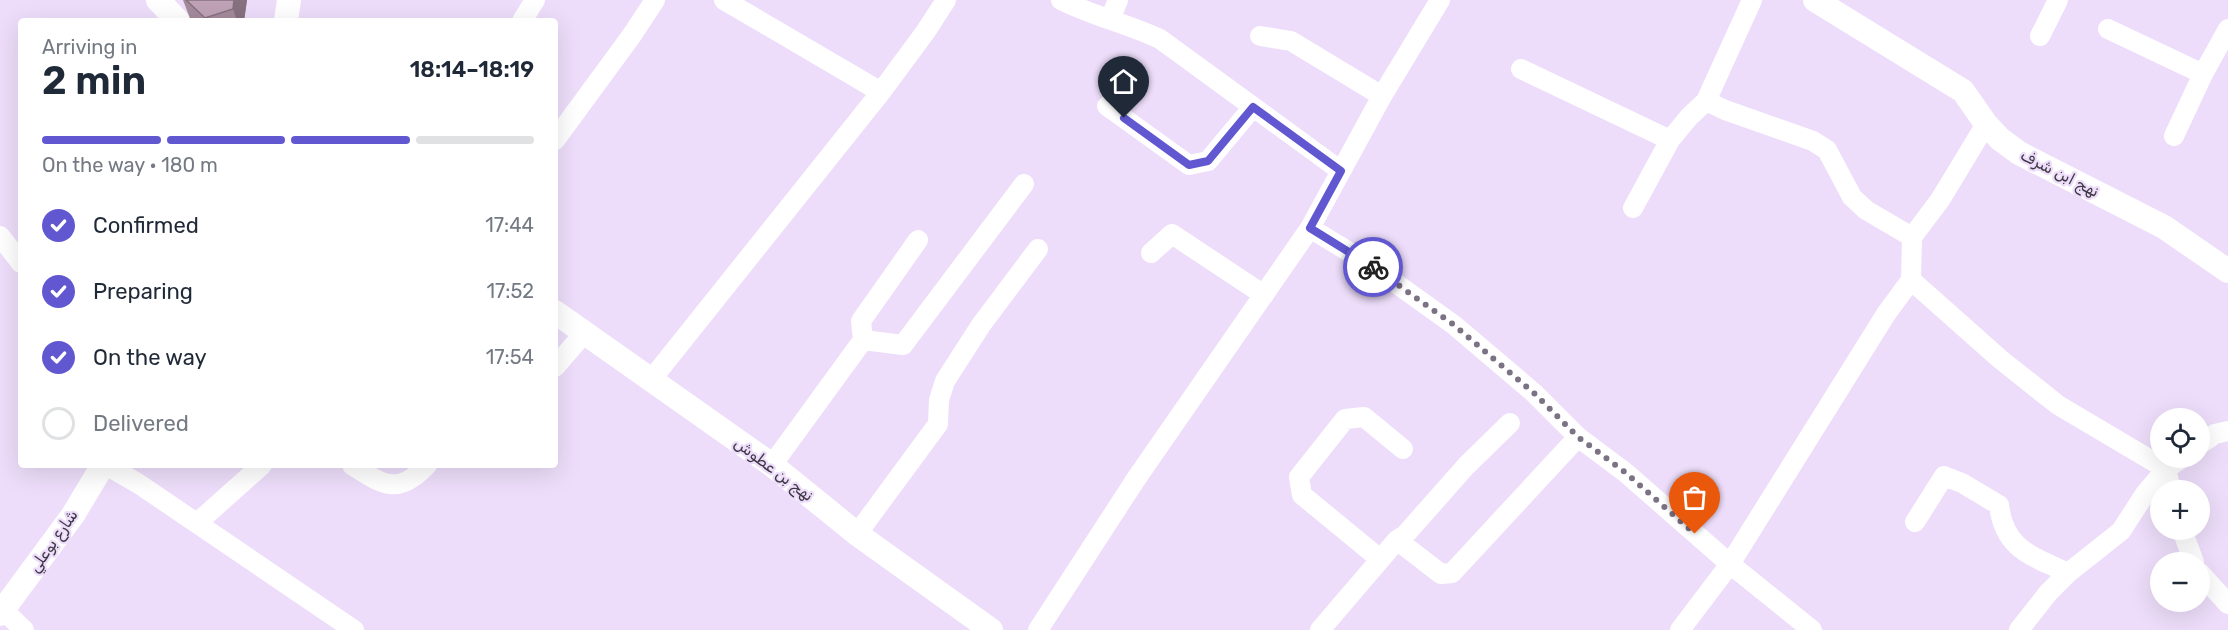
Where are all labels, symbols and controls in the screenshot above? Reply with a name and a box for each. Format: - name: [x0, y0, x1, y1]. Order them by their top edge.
- text: Arriving in: [42, 35, 137, 59]
- text: 18:14–18:19: [410, 56, 534, 83]
- pin: [1098, 56, 1149, 118]
- text: 2 min: [42, 58, 146, 104]
- icon: home: [1107, 65, 1140, 98]
- street label: نهج ابن شرف: [2017, 145, 2102, 203]
- text: On the way · 180 m: [42, 153, 218, 177]
- icon: check: [42, 209, 75, 242]
- text: Confirmed: [93, 212, 199, 239]
- text: 17:44: [485, 213, 534, 237]
- courier: [1343, 237, 1403, 297]
- icon: bike: [1357, 251, 1390, 284]
- icon: check: [42, 275, 75, 308]
- text: Preparing: [93, 278, 193, 305]
- text: 17:52: [486, 279, 534, 303]
- icon: check: [42, 341, 75, 374]
- text: On the way: [93, 344, 207, 371]
- text: 17:54: [486, 345, 534, 369]
- map controls: [2150, 408, 2210, 612]
- button: locate: [2150, 408, 2210, 468]
- text: Delivered: [93, 410, 189, 437]
- street label: نهج بن عطوش: [729, 433, 817, 507]
- pin: [1669, 472, 1720, 534]
- button: +: [2150, 480, 2210, 540]
- icon: bag: [1678, 481, 1711, 514]
- street label: شارع بوعلي: [24, 506, 84, 578]
- button: −: [2150, 552, 2210, 612]

